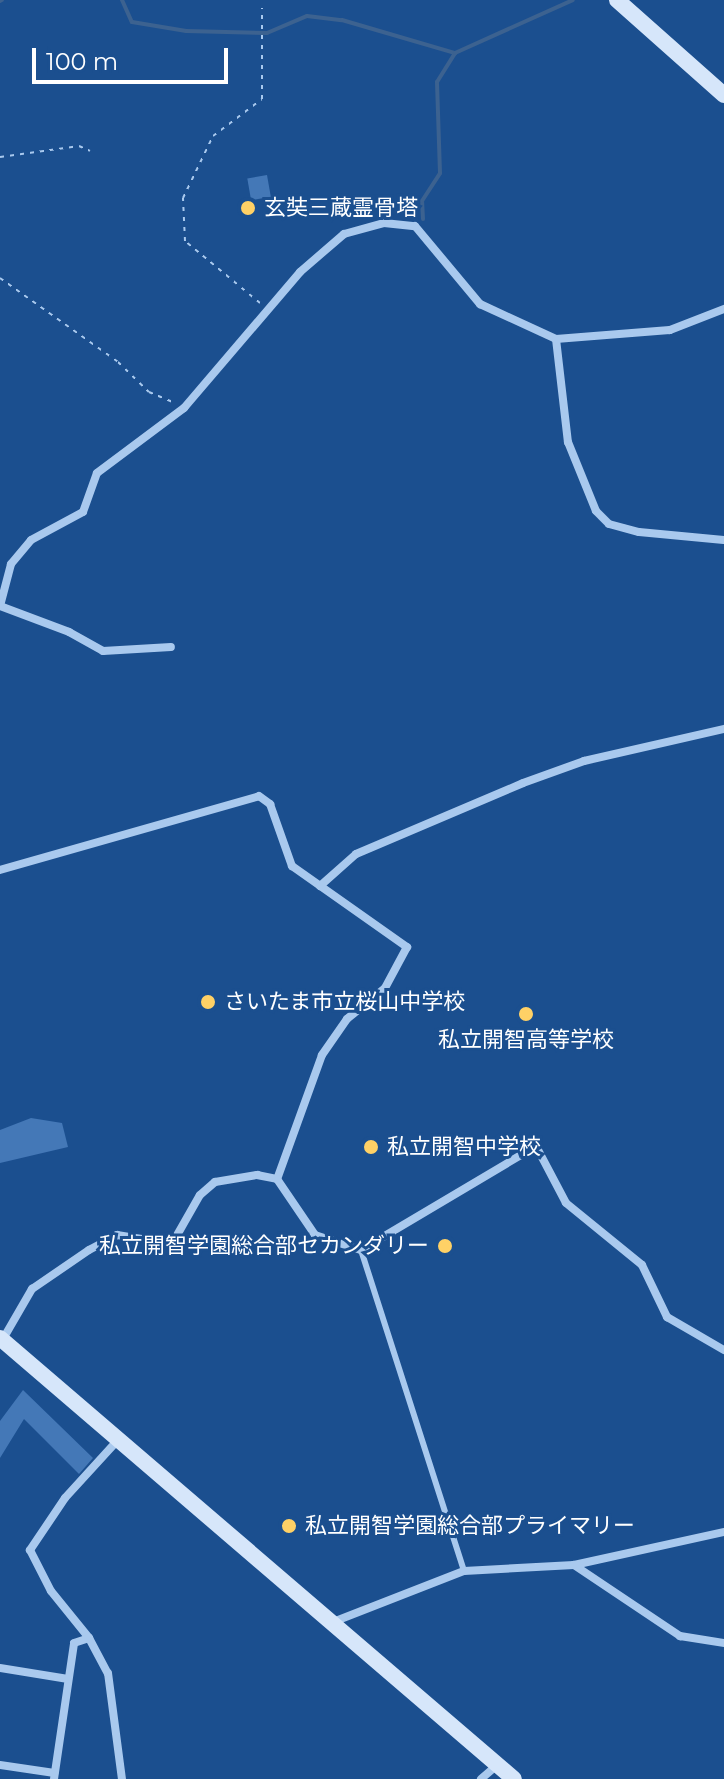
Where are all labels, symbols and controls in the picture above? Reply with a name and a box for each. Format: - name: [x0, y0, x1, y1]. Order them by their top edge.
- scale bar: [36, 32, 232, 82]
- text: 100 m: [46, 47, 118, 76]
- place label: 玄奘三蔵霊骨塔: [264, 195, 418, 221]
- marker: 玄奘三蔵霊骨塔: [239, 199, 257, 217]
- place label: さいたま市立桜山中学校: [224, 989, 466, 1015]
- marker: さいたま市立桜山中学校: [199, 993, 217, 1011]
- marker: 私立開智高等学校: [517, 1005, 535, 1023]
- place label: 私立開智高等学校: [438, 1027, 614, 1053]
- place label: 私立開智中学校: [387, 1134, 541, 1160]
- marker: 私立開智中学校: [362, 1138, 380, 1156]
- place label: 私立開智学園総合部セカンダリー: [99, 1233, 429, 1259]
- marker: 私立開智学園総合部セカンダリー: [436, 1237, 454, 1255]
- place label: 私立開智学園総合部プライマリー: [305, 1513, 635, 1539]
- marker: 私立開智学園総合部プライマリー: [280, 1517, 298, 1535]

